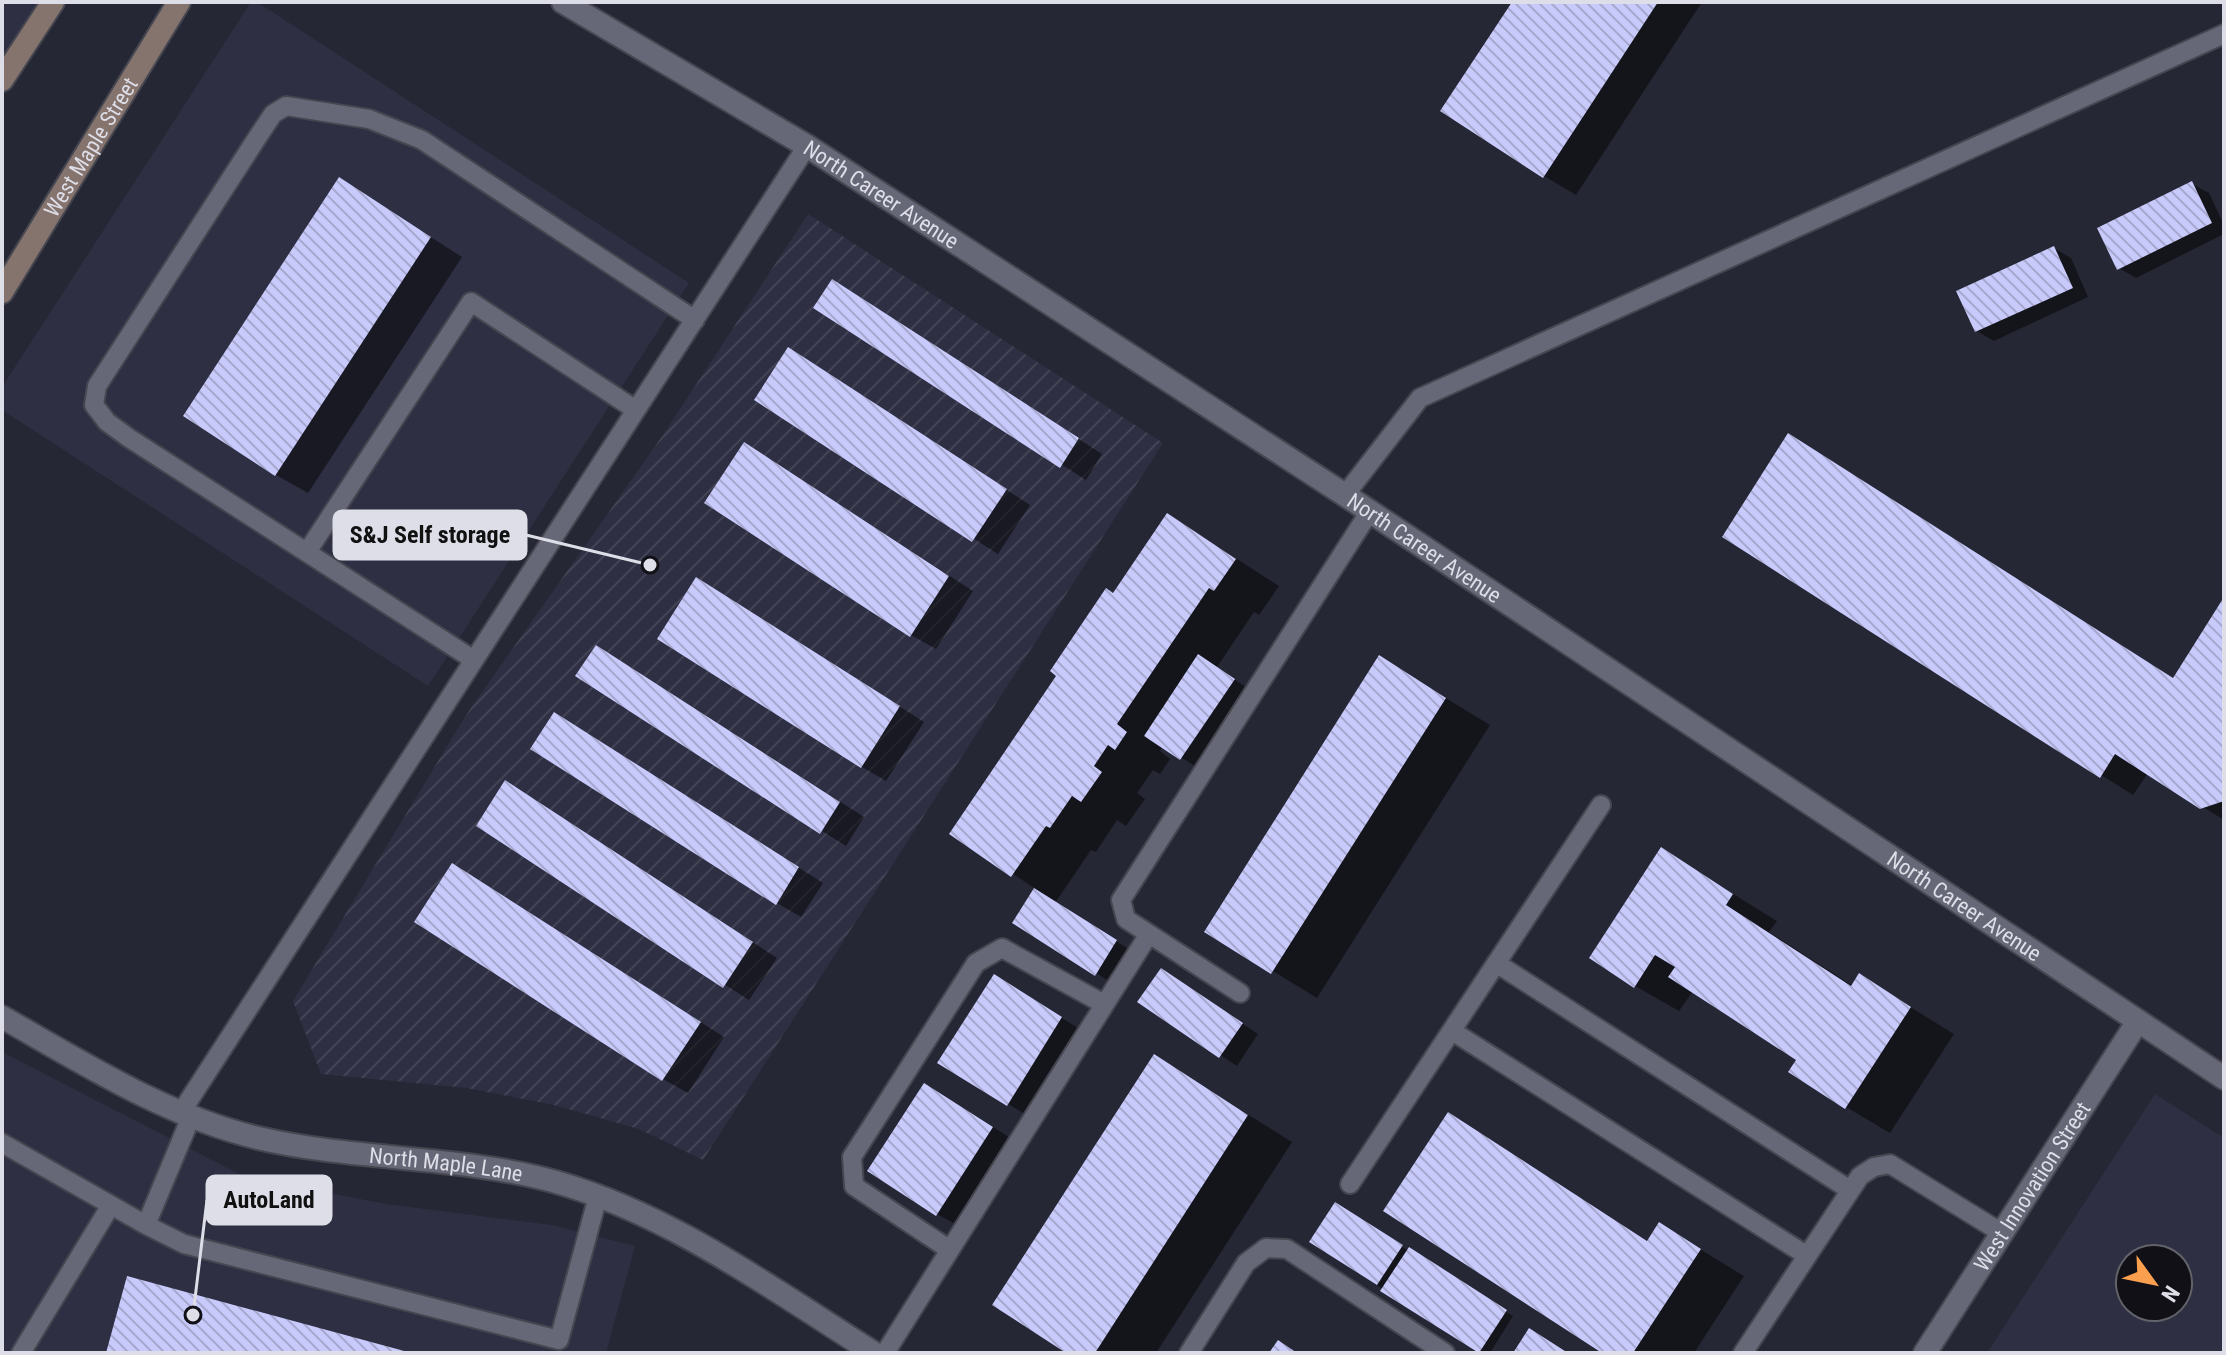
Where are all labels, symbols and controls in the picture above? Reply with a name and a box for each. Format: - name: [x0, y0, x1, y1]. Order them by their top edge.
- street label: West Maple Street: [39, 73, 143, 221]
- street label: North Career Avenue: [799, 135, 963, 254]
- street label: North Career Avenue: [1343, 488, 1506, 608]
- callout: S&J Self storage: [334, 511, 526, 559]
- text: S&J Self storage: [350, 521, 510, 549]
- street label: North Career Avenue: [1883, 846, 2046, 966]
- street label: West Innovation Street: [1969, 1097, 2096, 1276]
- street label: North Maple Lane: [368, 1143, 525, 1187]
- callout: AutoLand: [207, 1176, 331, 1224]
- text: AutoLand: [223, 1186, 315, 1214]
- north arrow: [2114, 1243, 2194, 1323]
- text: N: [2156, 1281, 2185, 1306]

